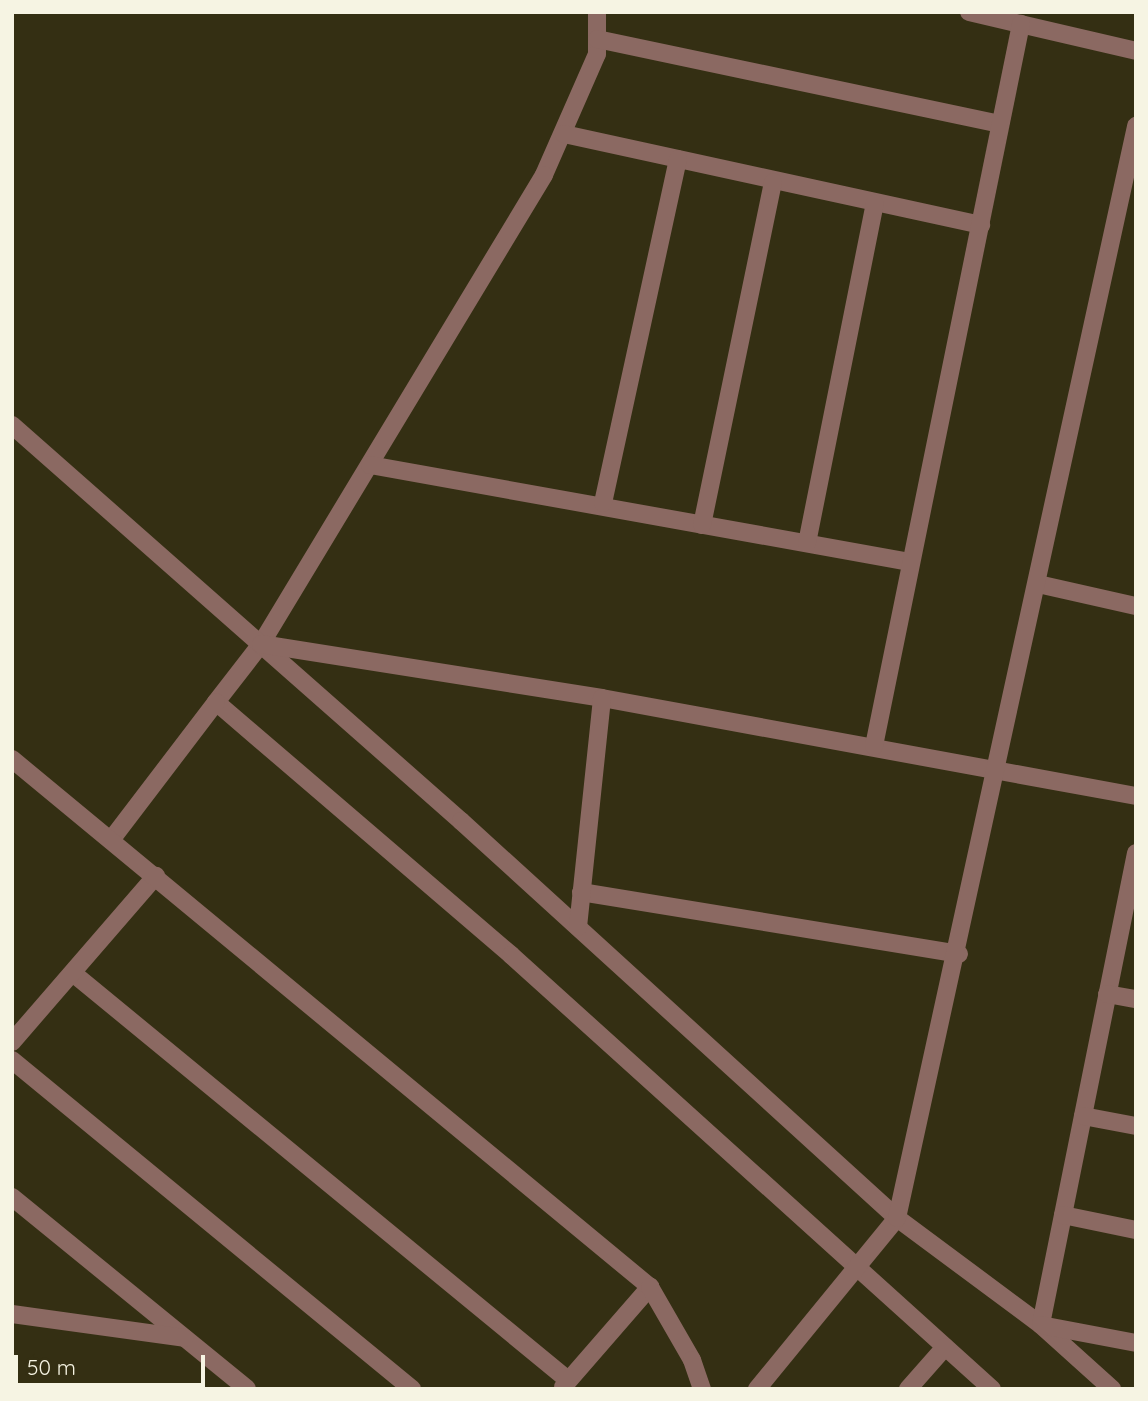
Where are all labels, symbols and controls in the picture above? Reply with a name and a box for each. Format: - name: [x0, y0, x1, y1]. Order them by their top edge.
- scale bar: [18, 1342, 208, 1386]
- text: 50 m: [27, 1354, 76, 1380]

